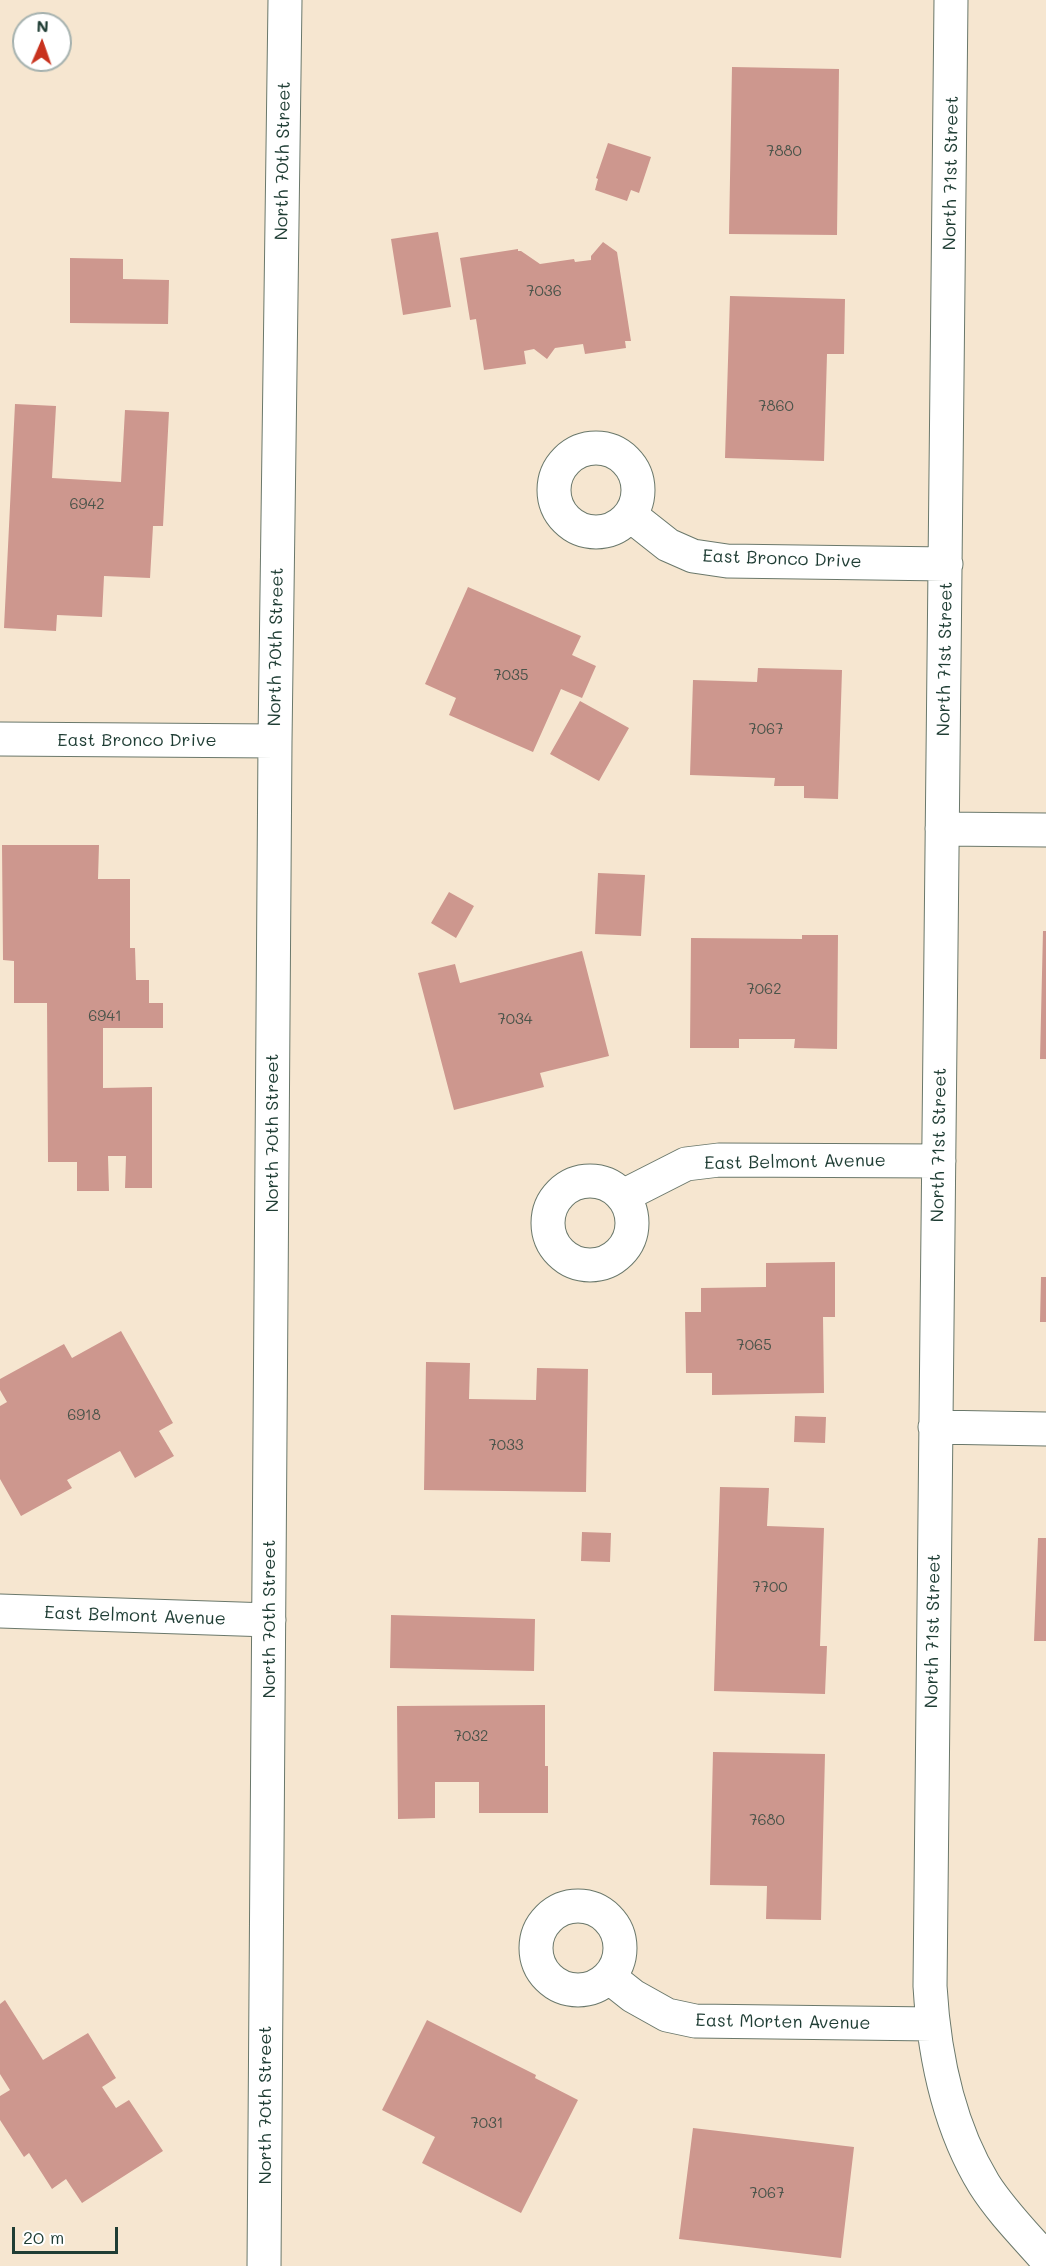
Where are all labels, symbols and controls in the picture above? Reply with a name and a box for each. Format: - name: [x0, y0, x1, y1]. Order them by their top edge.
- north arrow: [12, 12, 72, 72]
- text: N: [36, 15, 49, 36]
- street label: North 70th Street: [271, 81, 295, 241]
- street label: North 71st Street: [939, 96, 963, 250]
- house number: 7880: [766, 142, 802, 160]
- house number: 7036: [526, 282, 562, 300]
- house number: 7860: [758, 397, 794, 415]
- house number: 6942: [69, 495, 105, 513]
- street label: East Bronco Drive: [702, 545, 862, 573]
- street label: North 70th Street: [264, 567, 288, 727]
- street label: North 71st Street: [933, 582, 957, 736]
- house number: 7035: [493, 666, 529, 684]
- house number: 7067: [749, 720, 783, 738]
- street label: East Bronco Drive: [57, 729, 217, 751]
- house number: 7062: [746, 980, 782, 998]
- house number: 6941: [88, 1007, 122, 1025]
- house number: 7034: [497, 1010, 533, 1028]
- street label: North 70th Street: [261, 1053, 283, 1213]
- street label: North 71st Street: [927, 1068, 951, 1222]
- street label: East Belmont Avenue: [704, 1150, 886, 1174]
- house number: 7065: [736, 1336, 772, 1354]
- house number: 6918: [67, 1406, 101, 1424]
- house number: 7033: [488, 1436, 524, 1454]
- street label: North 70th Street: [258, 1539, 280, 1699]
- street label: North 71st Street: [921, 1554, 945, 1708]
- house number: 7700: [752, 1578, 788, 1596]
- street label: East Belmont Avenue: [44, 1602, 226, 1630]
- house number: 7032: [454, 1727, 488, 1745]
- house number: 7680: [749, 1811, 785, 1829]
- street label: East Morten Avenue: [695, 2010, 871, 2034]
- street label: North 70th Street: [254, 2025, 276, 2185]
- house number: 7031: [470, 2114, 504, 2132]
- house number: 7067: [750, 2184, 784, 2202]
- scale bar: [15, 2215, 122, 2253]
- text: 20 m: [23, 2225, 64, 2249]

